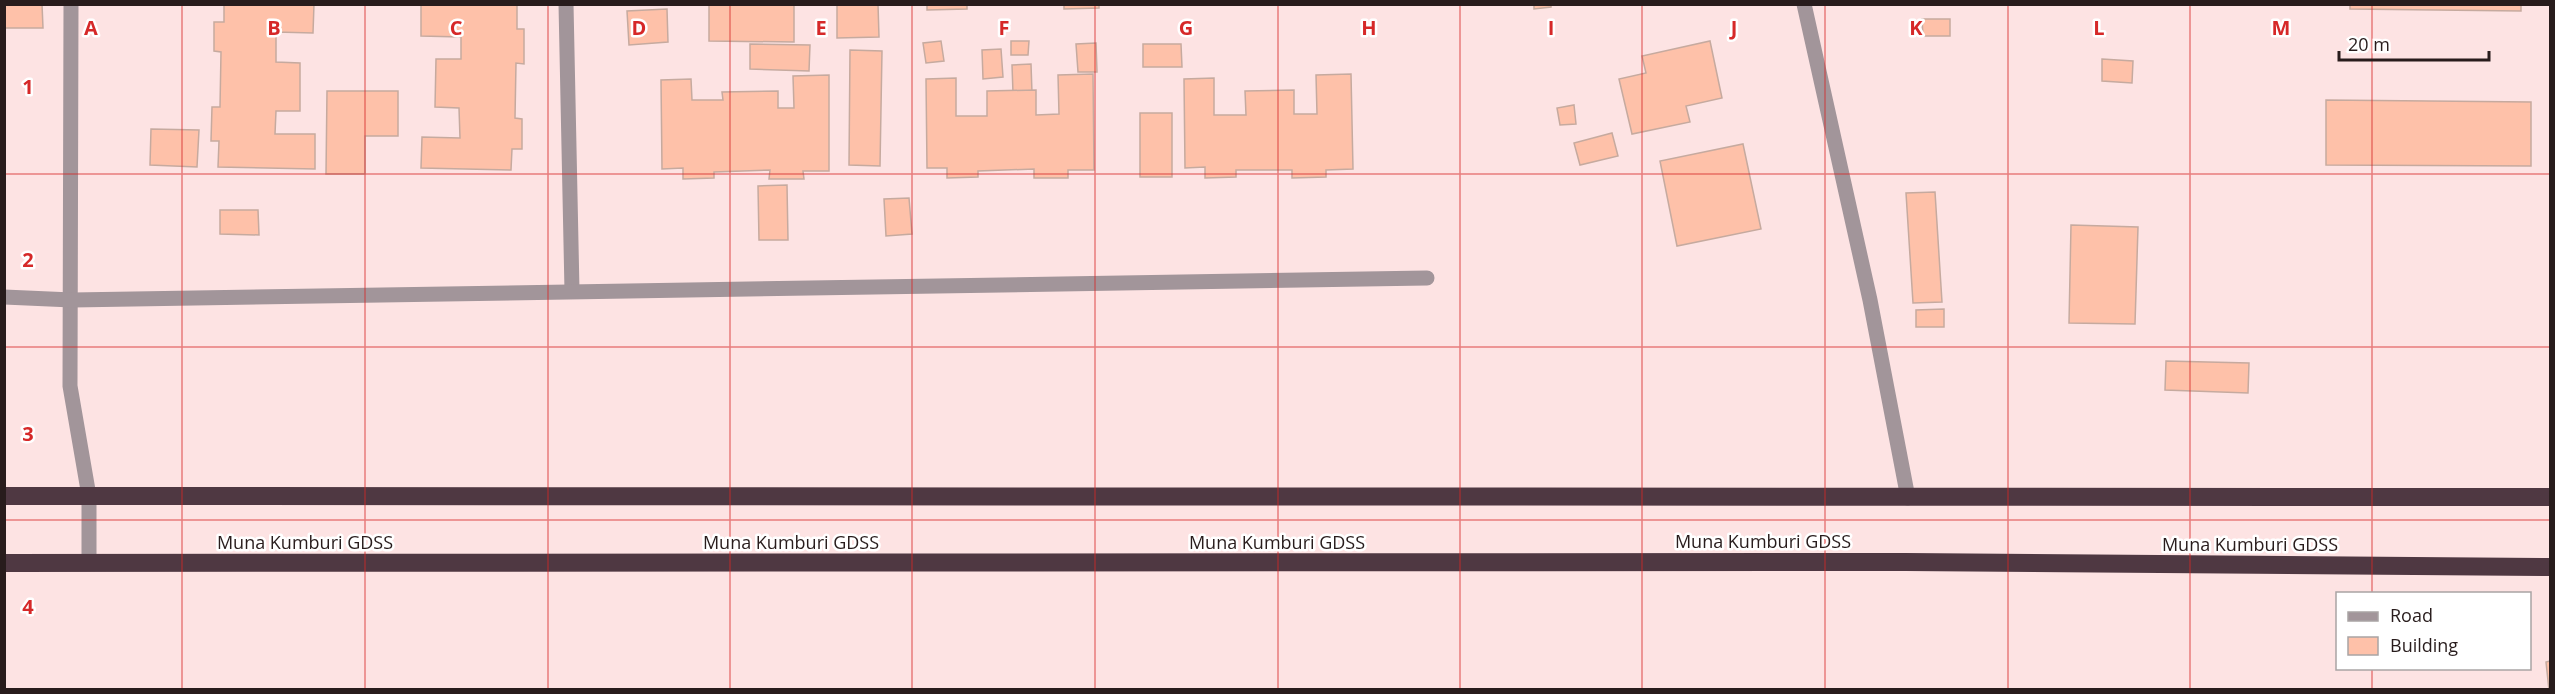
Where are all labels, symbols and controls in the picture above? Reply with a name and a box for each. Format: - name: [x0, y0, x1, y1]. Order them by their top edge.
- text: A: [84, 14, 98, 41]
- text: B: [267, 14, 281, 41]
- text: C: [450, 14, 463, 41]
- text: D: [632, 14, 646, 41]
- text: E: [815, 14, 827, 41]
- text: F: [999, 14, 1009, 41]
- text: G: [1179, 14, 1193, 41]
- text: H: [1361, 14, 1377, 41]
- text: I: [1548, 14, 1554, 41]
- text: J: [1729, 14, 1737, 41]
- text: K: [1909, 14, 1923, 41]
- text: L: [2093, 14, 2105, 41]
- text: M: [2272, 14, 2290, 41]
- scale bar: [2339, 24, 2489, 62]
- text: 20 m: [2348, 32, 2390, 56]
- text: 1: [22, 73, 34, 100]
- text: 2: [22, 246, 34, 273]
- text: 3: [22, 420, 34, 447]
- street label: Muna Kumburi GDSS: [1675, 529, 1851, 553]
- street label: Muna Kumburi GDSS: [217, 530, 393, 554]
- street label: Muna Kumburi GDSS: [703, 530, 879, 554]
- street label: Muna Kumburi GDSS: [1189, 530, 1365, 554]
- street label: Muna Kumburi GDSS: [2162, 532, 2338, 556]
- legend: [2336, 592, 2531, 670]
- text: 4: [22, 593, 34, 620]
- text: Road: [2390, 603, 2433, 627]
- text: Building: [2390, 633, 2458, 657]

